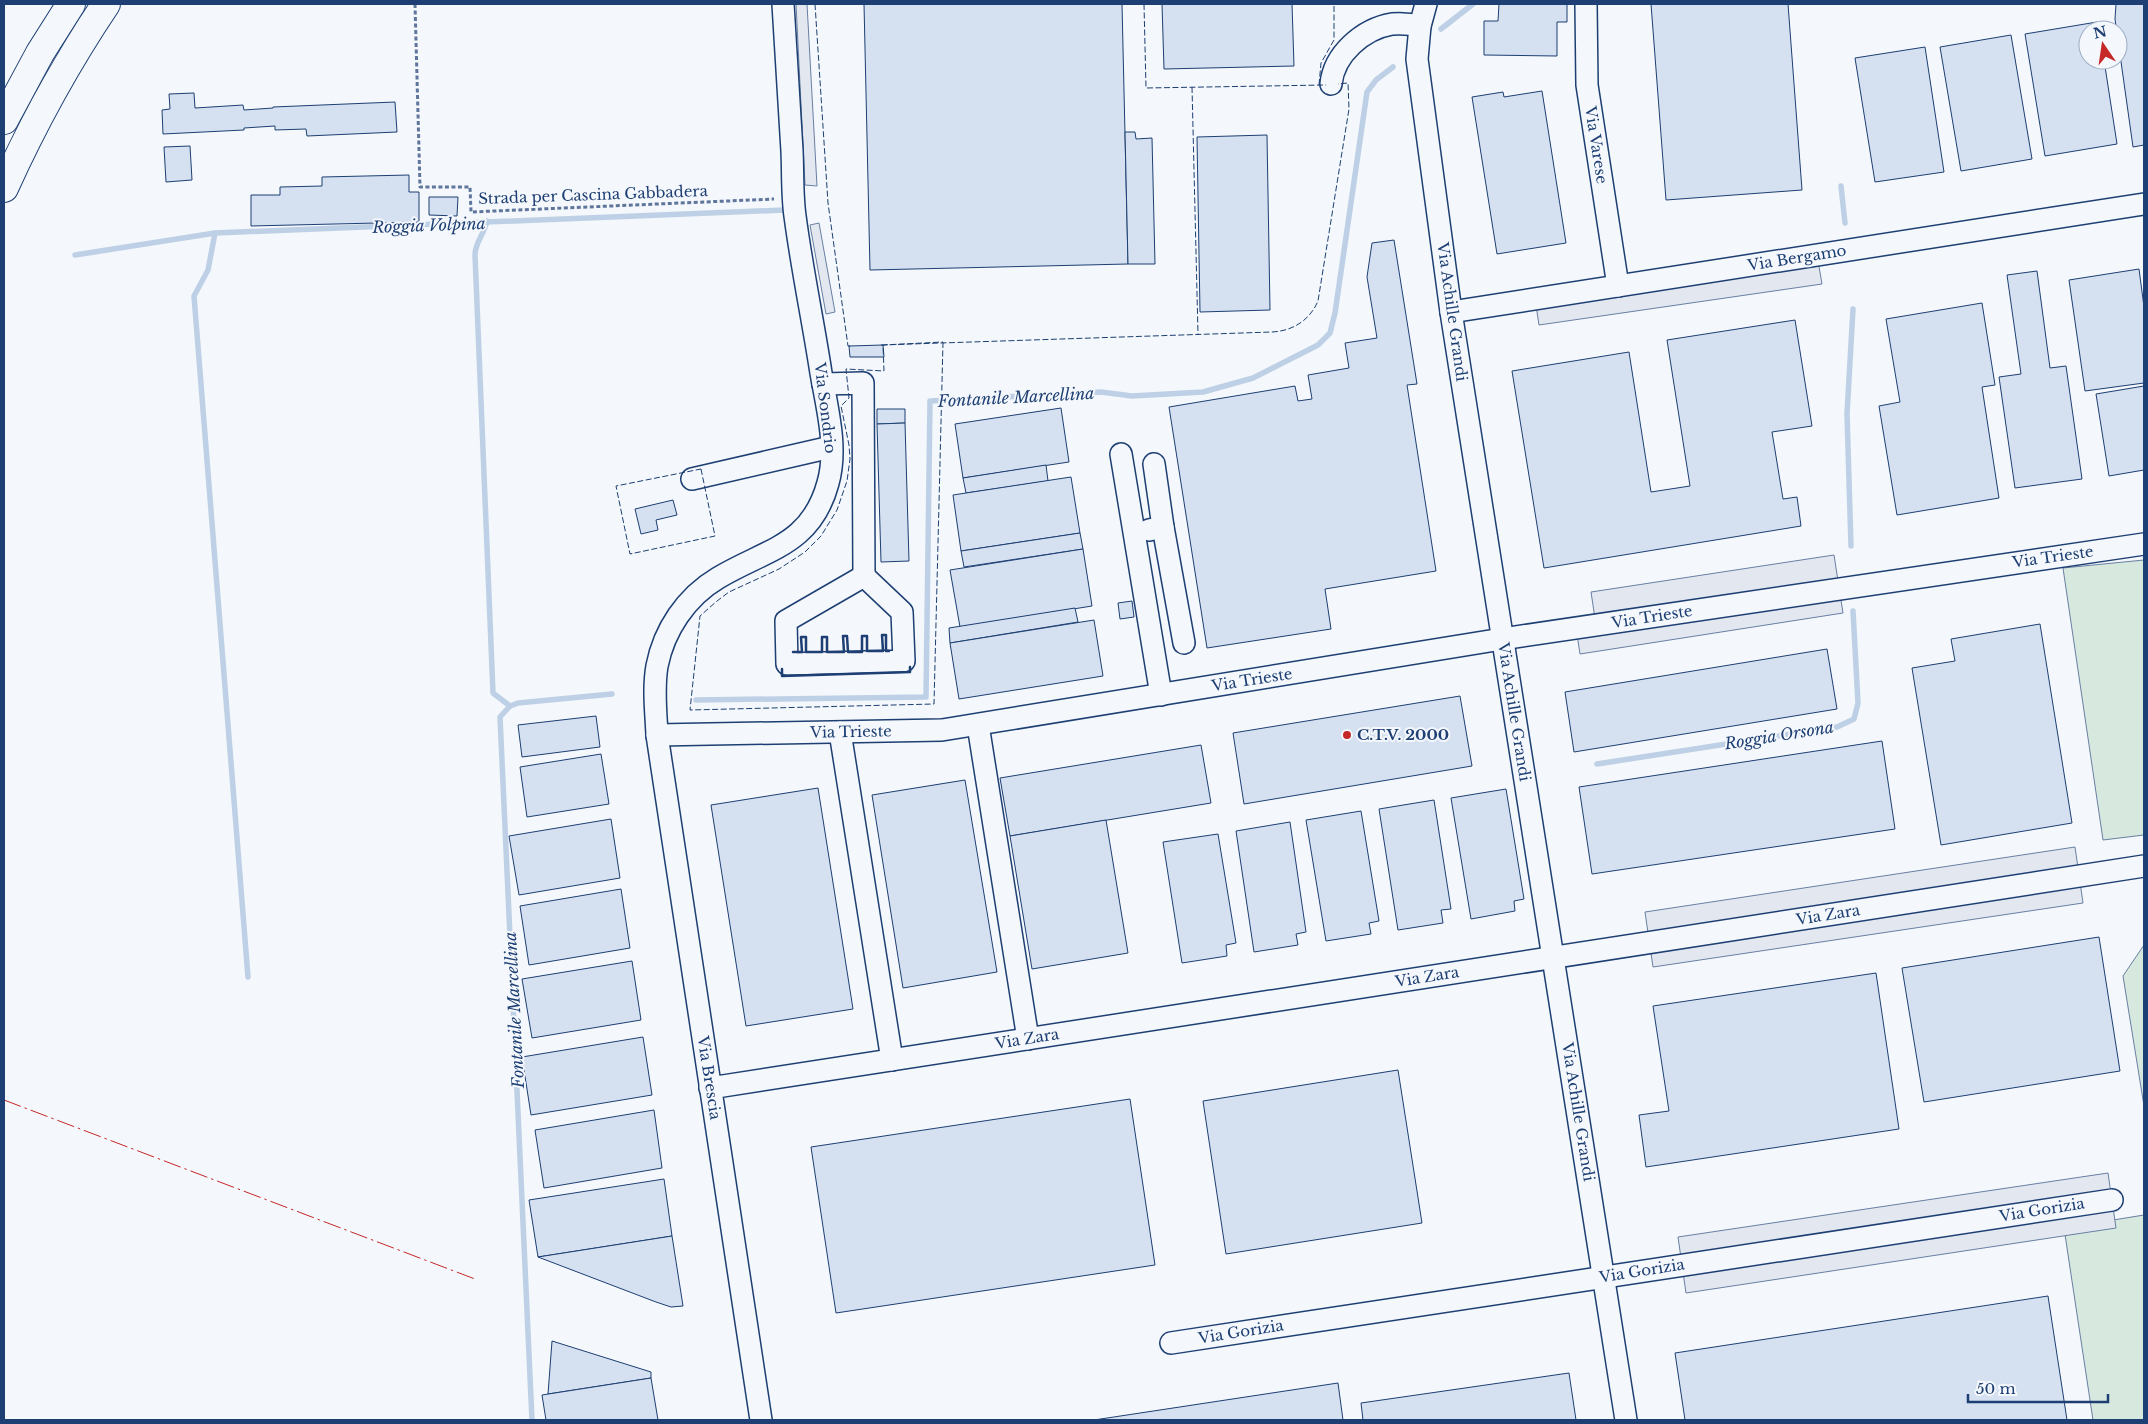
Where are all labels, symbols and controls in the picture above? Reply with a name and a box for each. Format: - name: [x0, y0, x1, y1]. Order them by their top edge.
- north arrow: [2078, 20, 2128, 70]
- text: N: [2092, 22, 2109, 43]
- street label: Via Varese: [1581, 104, 1612, 185]
- street label: Strada per Cascina Gabbadera: [478, 181, 709, 208]
- water label: Roggia Volpina: [371, 213, 486, 237]
- street label: Via Achille Grandi: [1433, 240, 1472, 383]
- street label: Via Bergamo: [1745, 240, 1848, 275]
- street label: Via Sondrio: [810, 361, 841, 455]
- water label: Fontanile Marcellina: [936, 383, 1095, 411]
- street label: Via Trieste: [2010, 541, 2095, 572]
- street label: Via Trieste: [1609, 601, 1694, 632]
- street label: Via Achille Grandi: [1494, 640, 1535, 783]
- street label: Via Trieste: [1209, 664, 1294, 695]
- water label: Roggia Orsona: [1722, 716, 1835, 754]
- street label: Via Trieste: [809, 721, 892, 742]
- place label: C.T.V. 2000: [1357, 725, 1449, 744]
- marker: C.T.V. 2000: [1341, 729, 1353, 741]
- street label: Via Zara: [1794, 900, 1862, 929]
- water label: Fontanile Marcellina: [500, 931, 528, 1090]
- street label: Via Zara: [1393, 962, 1461, 991]
- street label: Via Zara: [993, 1024, 1061, 1053]
- street label: Via Brescia: [693, 1034, 726, 1122]
- street label: Via Achille Grandi: [1558, 1040, 1599, 1183]
- street label: Via Gorizia: [1997, 1193, 2087, 1226]
- street label: Via Gorizia: [1597, 1254, 1687, 1287]
- street label: Via Gorizia: [1196, 1315, 1286, 1348]
- scale bar: [1968, 1372, 2108, 1404]
- text: 50 m: [1976, 1379, 2016, 1398]

